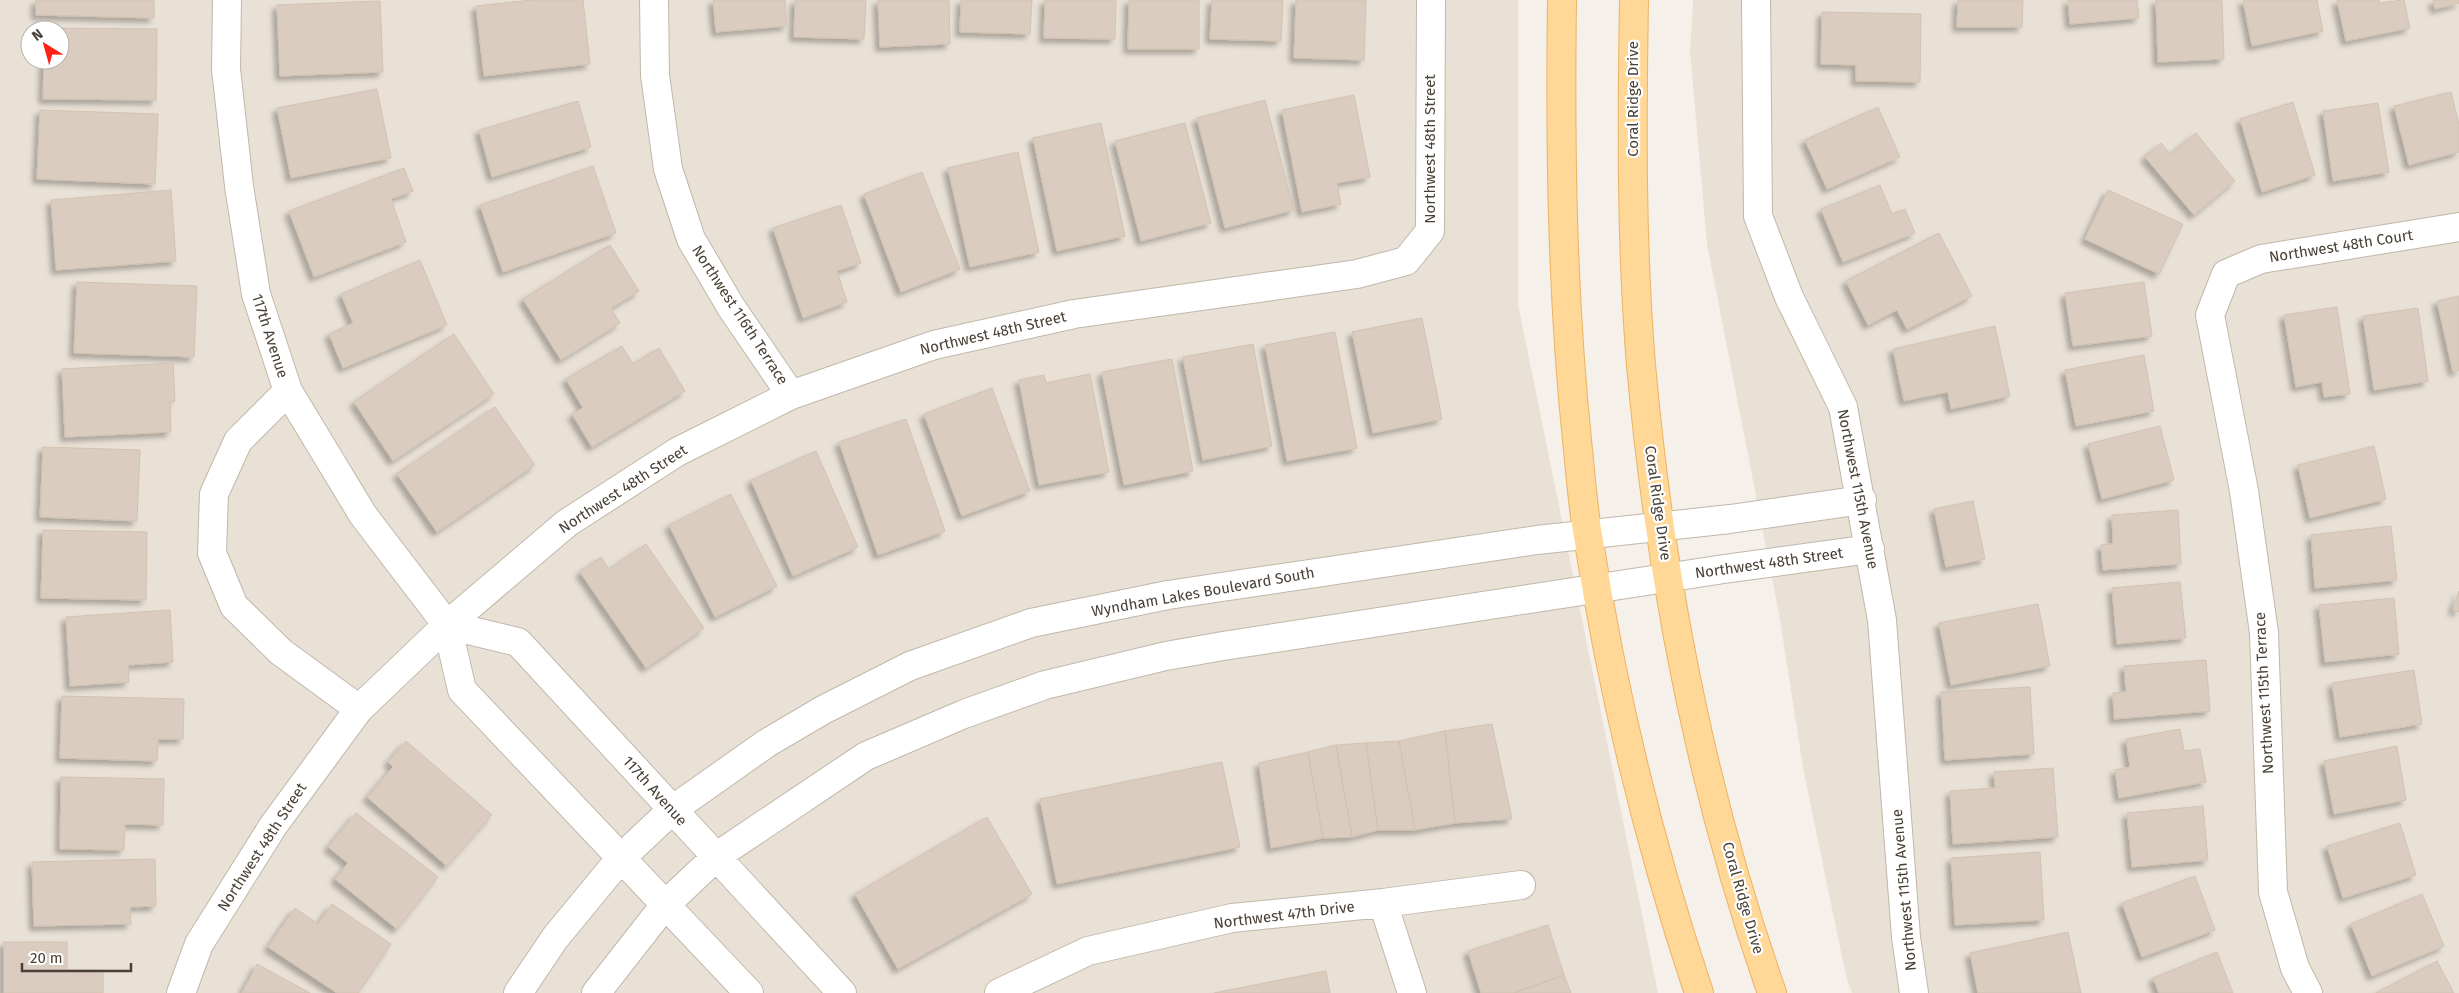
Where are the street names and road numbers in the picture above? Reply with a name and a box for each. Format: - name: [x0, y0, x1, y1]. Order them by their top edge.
- street label: Coral Ridge Drive: [1624, 41, 1642, 157]
- street label: Northwest 48th Street: [1421, 74, 1439, 224]
- street label: Northwest 48th Court: [2268, 226, 2415, 266]
- street label: Northwest 116th Terrace: [688, 242, 792, 388]
- street label: 117th Avenue: [248, 292, 292, 380]
- street label: Northwest 48th Street: [918, 307, 1068, 359]
- street label: Northwest 115th Avenue: [1834, 408, 1882, 570]
- street label: Northwest 48th Street: [555, 440, 691, 537]
- street label: Coral Ridge Drive: [1641, 444, 1675, 562]
- street label: Northwest 48th Street: [1694, 544, 1845, 582]
- street label: Wyndham Lakes Boulevard South: [1090, 564, 1316, 620]
- street label: Northwest 115th Terrace: [2251, 612, 2277, 774]
- street label: 117th Avenue: [619, 753, 691, 829]
- street label: Northwest 48th Street: [214, 779, 311, 915]
- street label: Northwest 115th Avenue: [1888, 808, 1920, 972]
- street label: Coral Ridge Drive: [1718, 840, 1768, 956]
- street label: Northwest 47th Drive: [1212, 897, 1356, 933]

